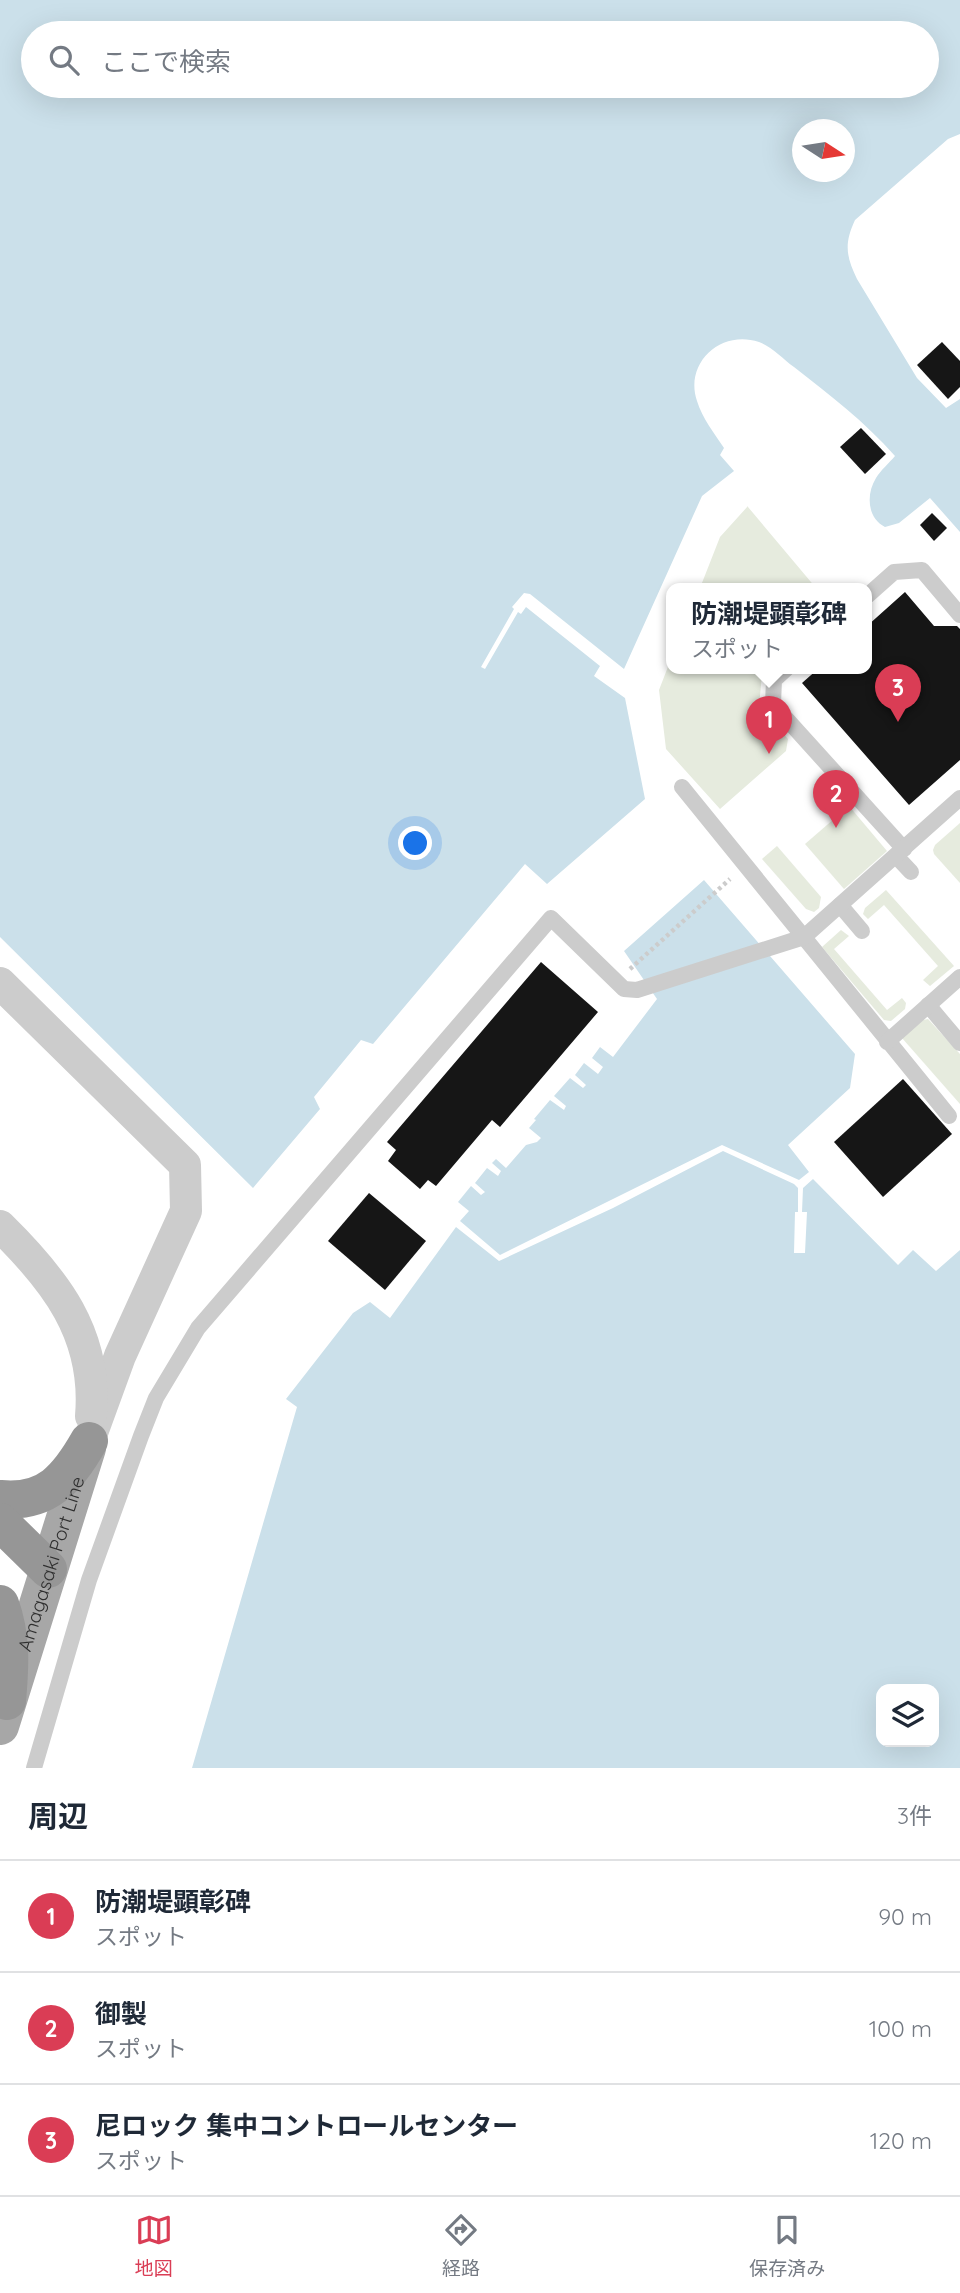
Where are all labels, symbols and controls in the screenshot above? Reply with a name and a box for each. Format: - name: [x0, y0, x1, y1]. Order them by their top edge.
- search box: [21, 21, 939, 98]
- icon: search: [45, 41, 83, 79]
- text: ここで検索: [101, 45, 231, 78]
- north arrow: [792, 119, 855, 182]
- popup: [666, 583, 872, 674]
- text: 防潮堤顕彰碑: [691, 597, 847, 630]
- text: スポット: [691, 634, 783, 663]
- pin: 3: [875, 664, 921, 722]
- pin: 1: [746, 696, 792, 754]
- pin: 2: [813, 770, 859, 828]
- your location: [398, 826, 432, 860]
- street label: Amagasaki Port Line: [12, 1473, 89, 1654]
- map controls: [876, 1684, 939, 1747]
- button: layers: [876, 1684, 939, 1747]
- text: 周辺: [28, 1797, 88, 1835]
- text: 3件: [897, 1801, 932, 1830]
- text: 防潮堤顕彰碑: [95, 1885, 251, 1918]
- text: 1: [47, 1902, 55, 1931]
- text: 90 m: [878, 1902, 932, 1931]
- text: スポット: [95, 1922, 187, 1951]
- text: 御製: [95, 1997, 147, 2030]
- text: 2: [44, 2014, 58, 2043]
- text: 100 m: [869, 2014, 932, 2043]
- text: スポット: [95, 2034, 187, 2063]
- text: 尼ロック 集中コントロールセンター: [95, 2109, 518, 2142]
- text: 3: [45, 2126, 57, 2155]
- text: 120 m: [870, 2126, 932, 2155]
- text: スポット: [95, 2146, 187, 2175]
- tab: 地図: [135, 2211, 173, 2280]
- tab: 経路: [442, 2211, 480, 2280]
- tab: 保存済み: [749, 2211, 825, 2280]

